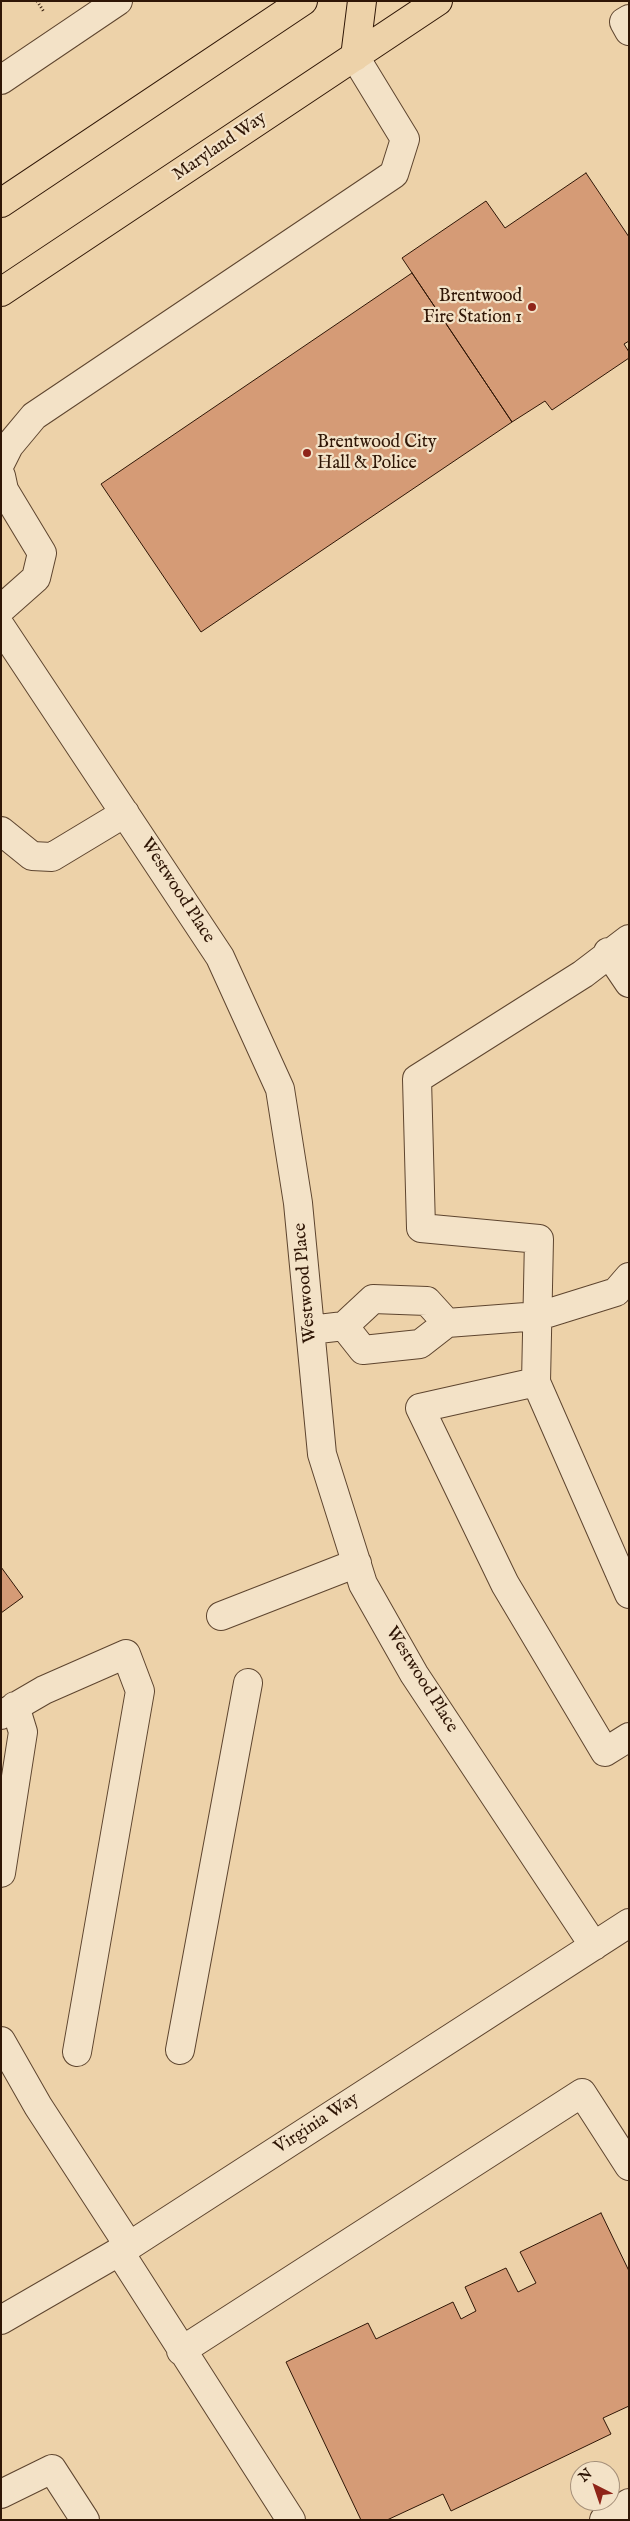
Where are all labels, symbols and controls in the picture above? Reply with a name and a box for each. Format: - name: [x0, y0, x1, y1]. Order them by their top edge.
- street label: Maryland Way: [169, 108, 271, 186]
- place label: Brentwood Fire Station 1: [423, 286, 522, 328]
- marker: Brentwood Fire Station 1: [526, 301, 538, 313]
- place label: Brentwood City Hall & Police: [317, 432, 437, 474]
- marker: Brentwood City Hall & Police: [301, 447, 313, 459]
- street label: Westwood Place: [135, 834, 219, 948]
- street label: Westwood Place: [290, 1222, 322, 1344]
- street label: Westwood Place: [380, 1623, 462, 1737]
- street label: Virginia Way: [271, 2089, 363, 2159]
- north arrow: [570, 2461, 620, 2511]
- text: N: [575, 2465, 596, 2486]

